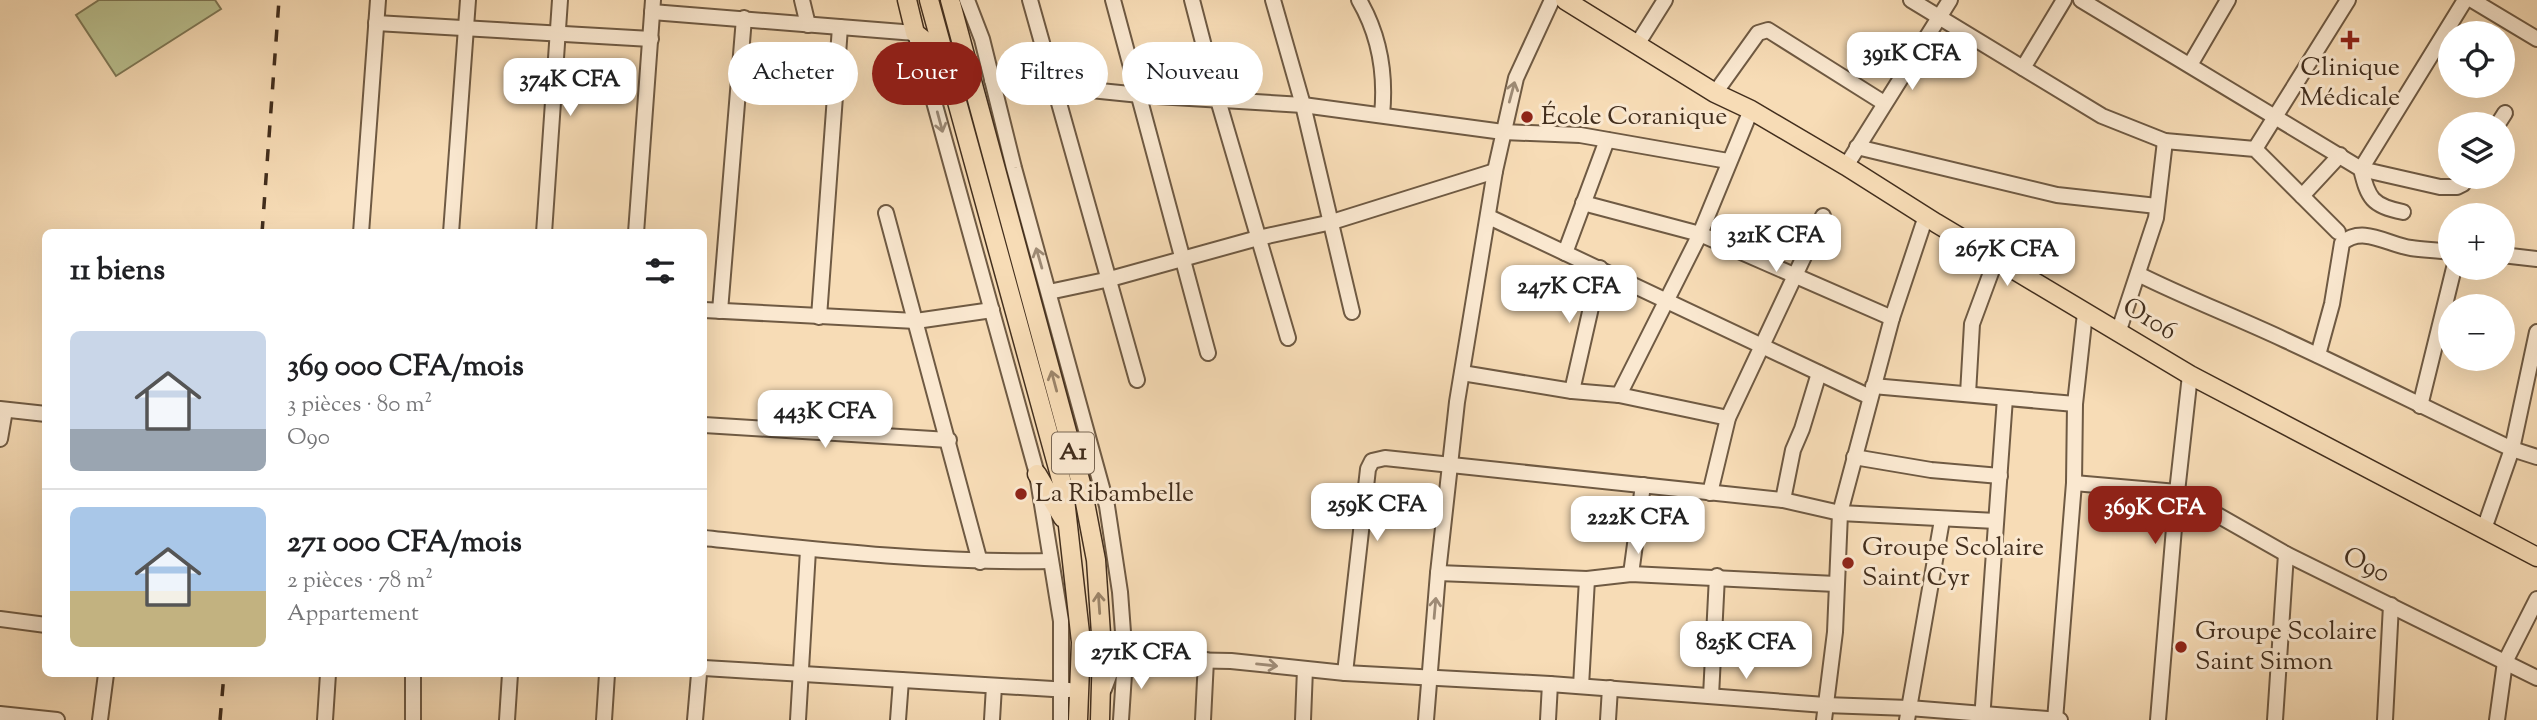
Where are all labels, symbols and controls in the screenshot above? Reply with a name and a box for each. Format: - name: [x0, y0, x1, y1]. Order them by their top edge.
- map controls: [2438, 21, 2515, 371]
- button: locate: [2438, 21, 2515, 98]
- marker: Clinique Médicale: [2340, 30, 2360, 50]
- pin: 391K CFA: [1840, 32, 1984, 92]
- text: 391K CFA: [1863, 38, 1961, 71]
- chip: Acheter: [728, 42, 858, 105]
- chip: Louer: [872, 42, 982, 105]
- chip: Filtres: [996, 42, 1108, 105]
- chip: Nouveau: [1122, 42, 1263, 105]
- place label: Clinique Médicale: [2300, 50, 2400, 117]
- pin: 374K CFA: [498, 58, 642, 118]
- text: 374K CFA: [519, 64, 621, 97]
- one-way arrow: [1507, 82, 1520, 104]
- place label: École Coranique: [1541, 99, 1727, 136]
- marker: École Coranique: [1519, 109, 1535, 125]
- one-way arrow: [934, 110, 947, 133]
- button: layers: [2438, 112, 2515, 189]
- button: +: [2438, 203, 2515, 280]
- pin: 321K CFA: [1704, 215, 1848, 274]
- text: 321K CFA: [1727, 220, 1825, 253]
- pin: 267K CFA: [1935, 229, 2079, 288]
- text: 267K CFA: [1955, 234, 2059, 267]
- one-way arrow: [1032, 247, 1045, 269]
- text: 11 biens: [70, 250, 165, 293]
- icon: filters: [641, 252, 679, 290]
- pin: 247K CFA: [1497, 266, 1641, 325]
- text: 247K CFA: [1517, 271, 1621, 304]
- street label: O106: [2115, 289, 2183, 351]
- button: −: [2438, 294, 2515, 371]
- text: 369 000 CFA/mois: [287, 346, 524, 389]
- icon: home: [126, 359, 210, 443]
- one-way arrow: [1047, 370, 1060, 393]
- text: 3 pièces · 80 m²: [287, 389, 432, 422]
- pin: 443K CFA: [753, 391, 897, 450]
- text: 443K CFA: [774, 396, 876, 429]
- text: O90: [287, 422, 330, 455]
- road number: A1: [1052, 432, 1094, 474]
- place label: La Ribambelle: [1035, 476, 1194, 513]
- pin: 259K CFA: [1305, 484, 1449, 543]
- marker: La Ribambelle: [1013, 486, 1029, 502]
- pin: 369K CFA: [2083, 486, 2227, 546]
- text: 259K CFA: [1327, 489, 1427, 522]
- text: 369K CFA: [2104, 492, 2206, 525]
- pin: 222K CFA: [1566, 496, 1710, 556]
- text: 222K CFA: [1587, 502, 1689, 535]
- text: 271 000 CFA/mois: [287, 522, 522, 565]
- place label: Groupe Scolaire Saint Cyr: [1862, 530, 2044, 597]
- icon: home: [126, 535, 210, 619]
- street label: O90: [2336, 539, 2396, 593]
- marker: Groupe Scolaire Saint Cyr: [1840, 555, 1856, 571]
- text: 2 pièces · 78 m²: [287, 565, 433, 598]
- one-way arrow: [1092, 592, 1105, 615]
- one-way arrow: [1429, 597, 1442, 619]
- text: Appartement: [287, 598, 419, 631]
- place label: Groupe Scolaire Saint Simon: [2195, 614, 2377, 681]
- pin: 825K CFA: [1674, 622, 1818, 681]
- text: 825K CFA: [1696, 627, 1796, 660]
- pin: 271K CFA: [1069, 632, 1213, 691]
- text: 271K CFA: [1091, 637, 1191, 670]
- marker: Groupe Scolaire Saint Simon: [2173, 639, 2189, 655]
- one-way arrow: [1255, 659, 1278, 672]

